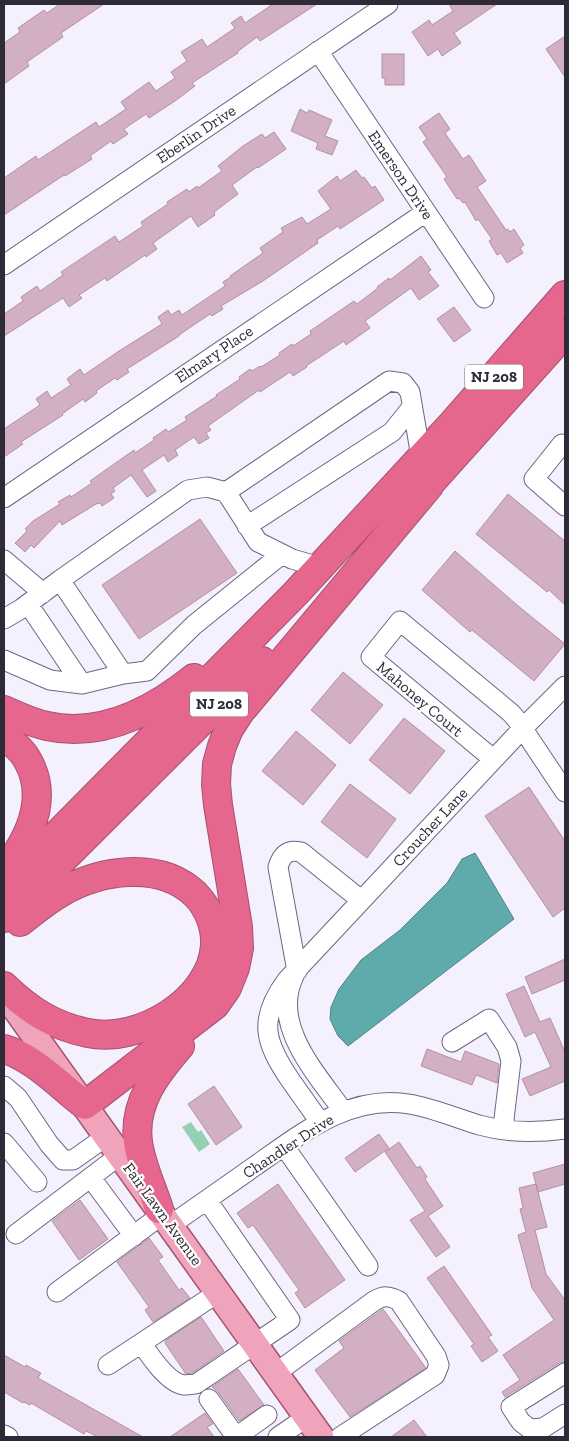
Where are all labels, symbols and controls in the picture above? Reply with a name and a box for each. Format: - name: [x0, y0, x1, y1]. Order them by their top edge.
- street label: Eberlin Drive: [153, 101, 239, 167]
- street label: Emerson Drive: [364, 127, 438, 223]
- street label: Elmary Place: [172, 321, 256, 387]
- road number: NJ 208: [465, 364, 523, 390]
- street label: Mahoney Court: [373, 657, 467, 741]
- road number: NJ 208: [190, 692, 248, 716]
- street label: Croucher Lane: [388, 783, 472, 871]
- street label: Chandler Drive: [239, 1110, 337, 1182]
- street label: Fair Lawn Avenue: [119, 1159, 207, 1269]

